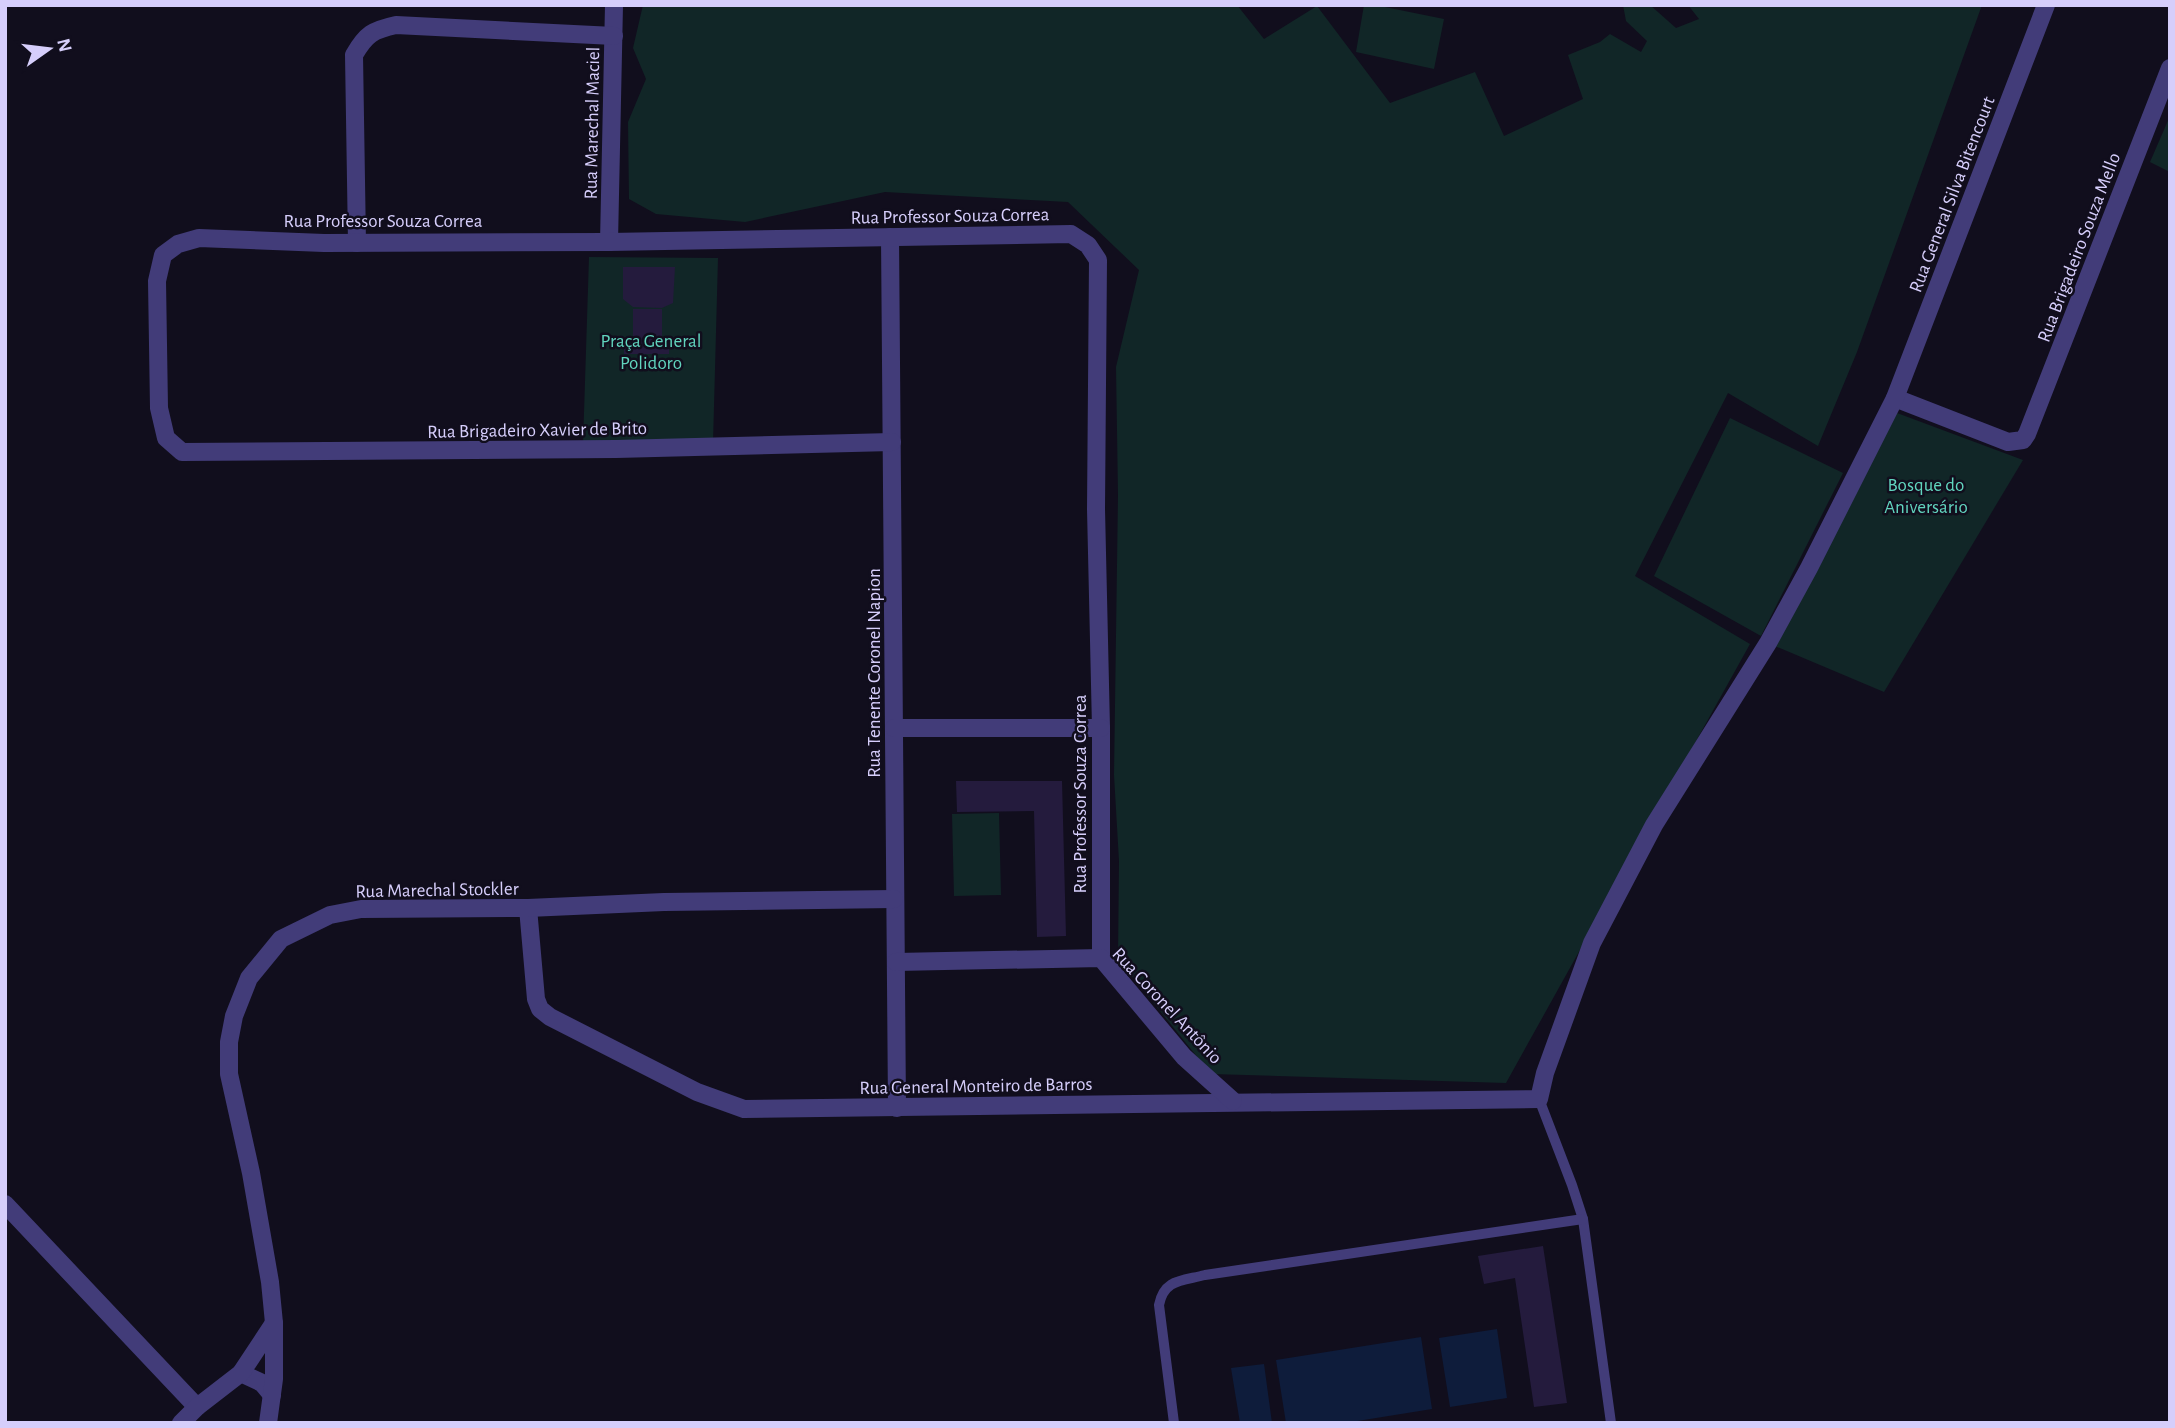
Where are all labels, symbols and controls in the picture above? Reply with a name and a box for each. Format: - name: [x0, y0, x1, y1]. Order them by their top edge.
- north arrow: [14, 14, 84, 84]
- text: N: [53, 37, 75, 54]
- street label: Rua Marechal Maciel: [582, 46, 603, 200]
- street label: Rua General Silva Bitencourt: [1906, 94, 1999, 295]
- street label: Rua Brigadeiro Souza Mello: [2034, 150, 2124, 345]
- street label: Rua Professor Souza Correa: [850, 205, 1050, 228]
- street label: Rua Professor Souza Correa: [284, 212, 483, 231]
- park label: Praça General Polidoro: [600, 332, 702, 373]
- street label: Rua Brigadeiro Xavier de Brito: [427, 419, 647, 442]
- park label: Bosque do Aniversário: [1884, 476, 1968, 517]
- street label: Rua Tenente Coronel Napion: [865, 568, 884, 778]
- street label: Rua Professor Souza Correa: [1071, 694, 1090, 893]
- street label: Rua Marechal Stockler: [355, 880, 519, 901]
- street label: Rua Coronel Antônio: [1108, 944, 1225, 1068]
- street label: Rua General Monteiro de Barros: [859, 1075, 1093, 1098]

